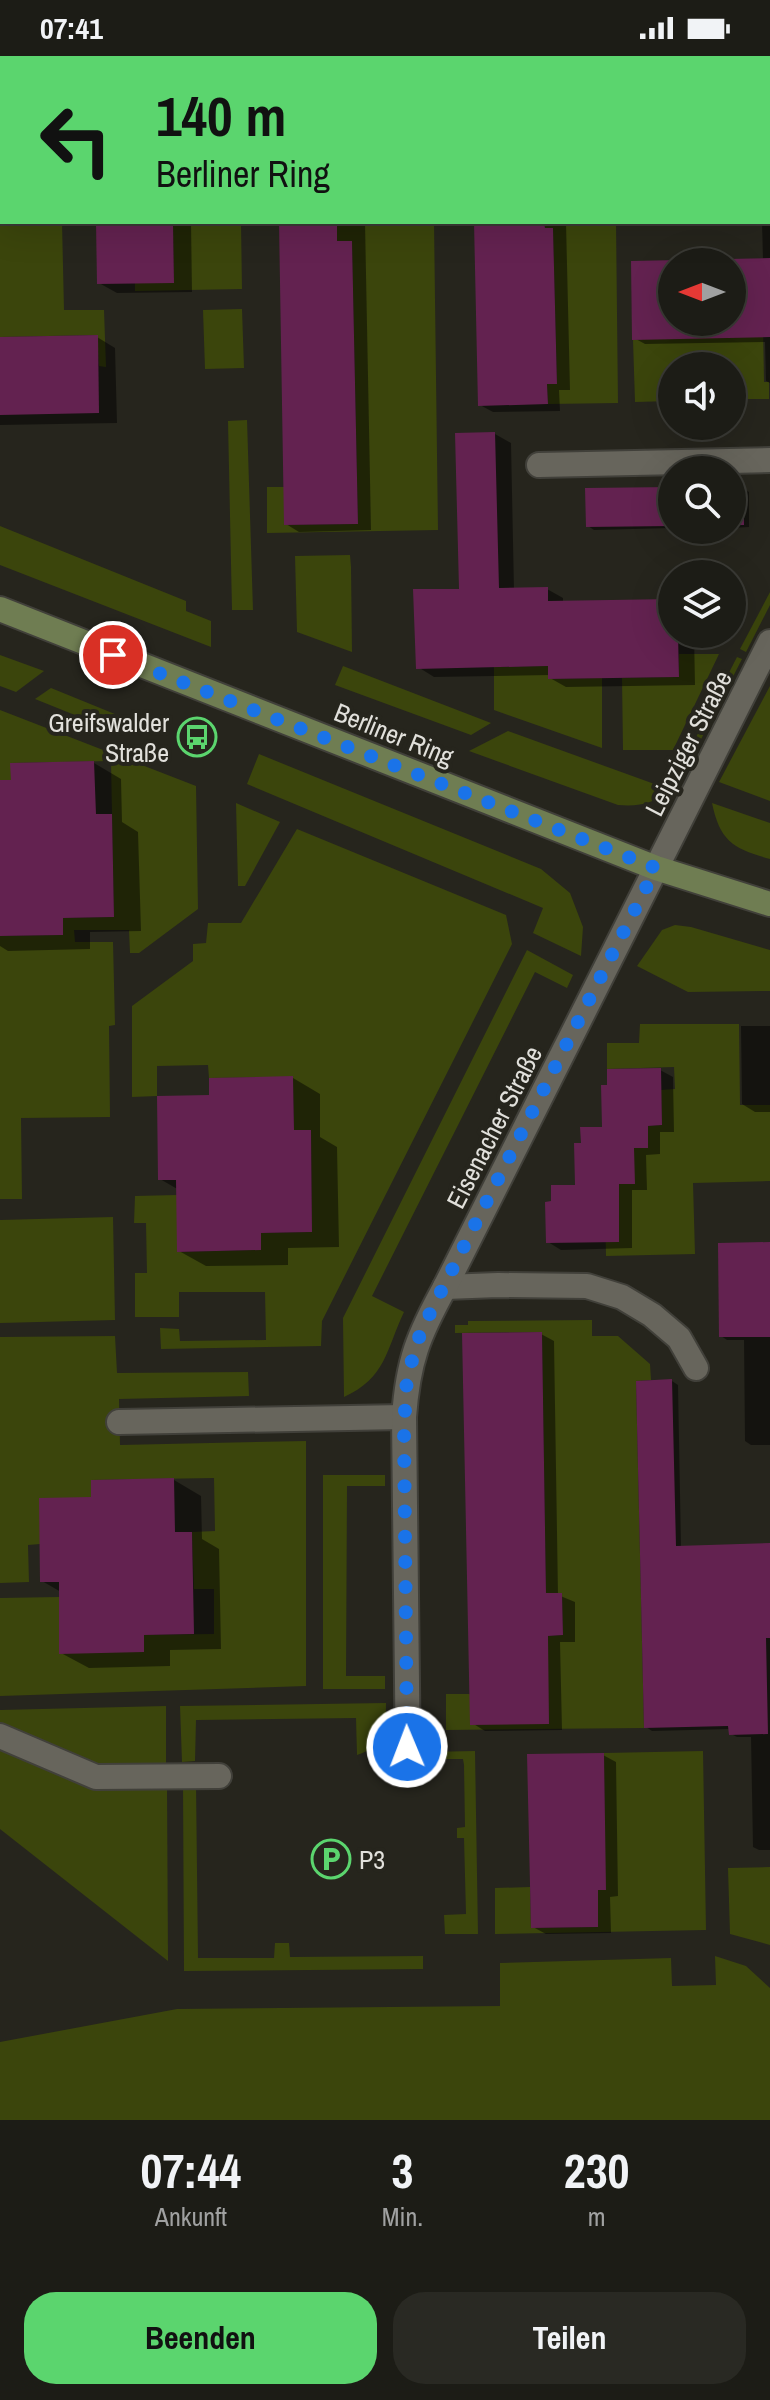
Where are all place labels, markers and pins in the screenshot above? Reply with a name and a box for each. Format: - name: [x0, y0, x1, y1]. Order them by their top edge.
- pin: [79, 621, 147, 689]
- place label: Greifswalder Straße: [48, 705, 169, 770]
- bus stop icon: Greifswalder Straße: [176, 716, 218, 758]
- parking icon: P3: [310, 1838, 352, 1880]
- place label: P3: [359, 1842, 385, 1877]

